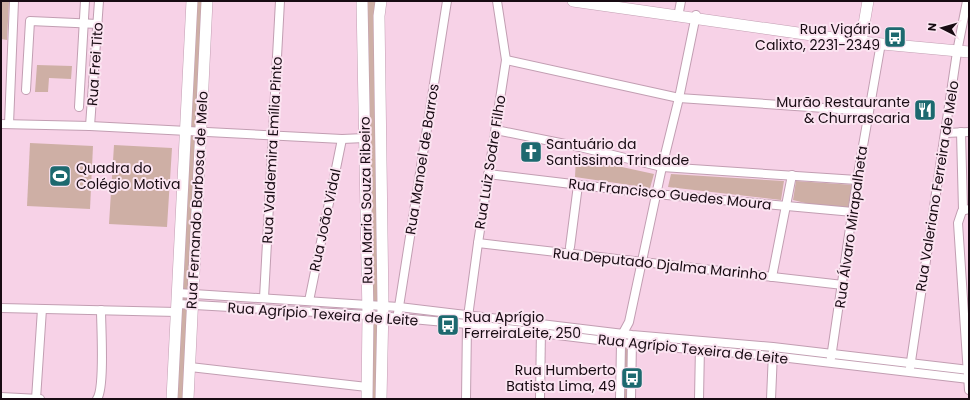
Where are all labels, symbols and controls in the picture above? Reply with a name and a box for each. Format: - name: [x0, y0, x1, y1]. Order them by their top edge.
- north arrow: [922, 8, 962, 48]
- place label: Rua Vigário Calixto, 2231-2349: [755, 19, 880, 55]
- street label: Rua Frei Tito: [82, 21, 108, 107]
- text: N: [924, 22, 940, 32]
- bus stop icon: Rua Vigário Calixto, 2231-2349: [882, 24, 908, 50]
- street label: Rua Valdemira Emília Pinto: [257, 56, 287, 244]
- street label: Rua Valeriano Ferreira de Melo: [910, 79, 964, 293]
- street label: Rua Manoel de Barros: [400, 82, 444, 236]
- street label: Rua Fernando Barbosa de Melo: [181, 90, 213, 310]
- place label: Murão Restaurante & Churrascaria: [776, 92, 910, 128]
- street label: Rua Luiz Sodre Filho: [470, 94, 510, 230]
- restaurant icon: Murão Restaurante & Churrascaria: [912, 97, 938, 123]
- street label: Rua Maria Souza Ribeiro: [355, 116, 377, 284]
- place label: Santuário da Santissima Trindade: [546, 134, 689, 170]
- church icon: Santuário da Santissima Trindade: [518, 139, 544, 165]
- street label: Rua Álvaro Mirapalheta: [830, 145, 872, 309]
- place label: Quadra do Colégio Motiva: [76, 158, 180, 194]
- sports icon: Quadra do Colégio Motiva: [47, 163, 73, 189]
- street label: Rua João Vidal: [304, 167, 346, 273]
- street label: Rua Francisco Guedes Moura: [567, 173, 773, 215]
- street label: Rua Deputado Djalma Marinho: [552, 243, 768, 285]
- street label: Rua Agrípio Texeira de Leite: [227, 297, 419, 331]
- place label: Rua Aprígio FerreiraLeite, 250: [464, 307, 581, 343]
- bus stop icon: Rua Aprígio FerreiraLeite, 250: [435, 312, 461, 338]
- street label: Rua Agrípio Texeira de Leite: [597, 329, 789, 369]
- place label: Rua Humberto Batista Lima, 49: [506, 360, 616, 396]
- bus stop icon: Rua Humberto Batista Lima, 49: [619, 365, 645, 391]

